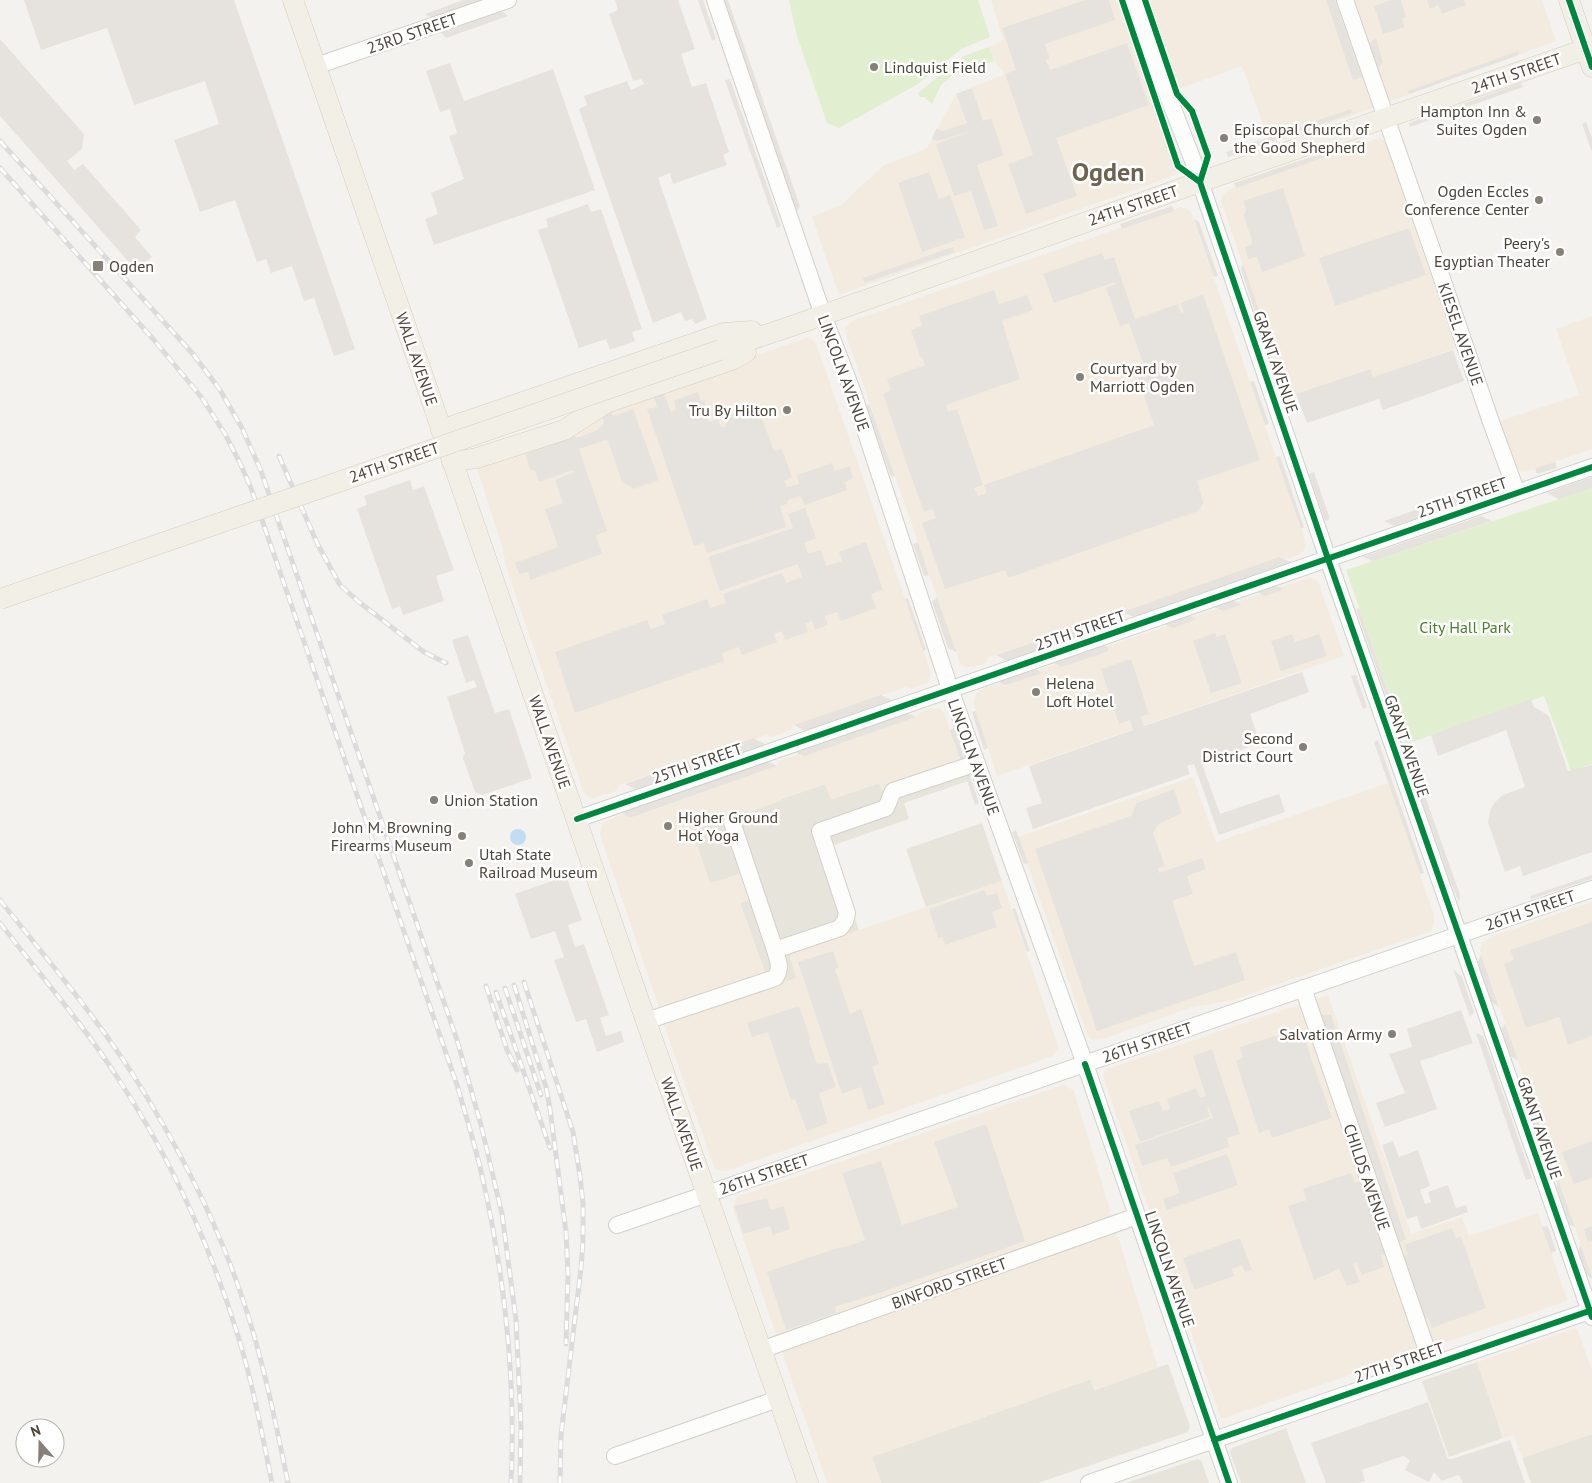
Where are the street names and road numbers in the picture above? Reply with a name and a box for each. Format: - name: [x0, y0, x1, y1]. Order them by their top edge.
- street label: 23RD STREET: [364, 8, 460, 58]
- street label: 24TH STREET: [1468, 48, 1564, 98]
- street label: 24TH STREET: [1085, 180, 1181, 230]
- street label: KIESEL AVENUE: [1434, 280, 1488, 388]
- street label: GRANT AVENUE: [1249, 308, 1303, 416]
- street label: WALL AVENUE: [392, 309, 442, 409]
- street label: LINCOLN AVENUE: [814, 312, 874, 434]
- street label: 24TH STREET: [346, 437, 442, 487]
- street label: 25TH STREET: [1414, 472, 1510, 522]
- street label: 25TH STREET: [1032, 605, 1128, 655]
- street label: WALL AVENUE: [525, 692, 575, 792]
- street label: GRANT AVENUE: [1380, 692, 1434, 800]
- street label: LINCOLN AVENUE: [944, 696, 1004, 818]
- street label: 25TH STREET: [649, 738, 745, 788]
- street label: 26TH STREET: [1482, 885, 1578, 935]
- street label: 26TH STREET: [1099, 1017, 1195, 1067]
- street label: WALL AVENUE: [657, 1074, 707, 1174]
- street label: GRANT AVENUE: [1513, 1074, 1567, 1182]
- street label: CHILDS AVENUE: [1339, 1121, 1395, 1233]
- street label: 26TH STREET: [716, 1149, 812, 1199]
- street label: LINCOLN AVENUE: [1141, 1208, 1199, 1330]
- street label: BINFORD STREET: [889, 1253, 1009, 1313]
- street label: 27TH STREET: [1351, 1337, 1447, 1387]

